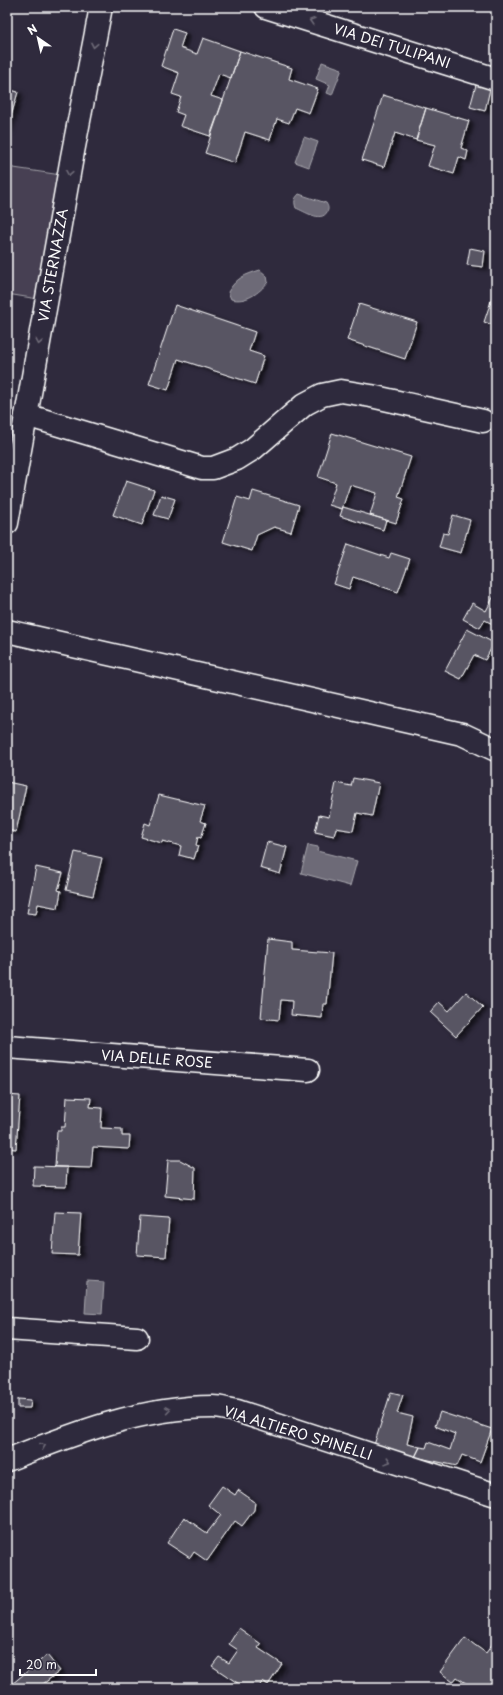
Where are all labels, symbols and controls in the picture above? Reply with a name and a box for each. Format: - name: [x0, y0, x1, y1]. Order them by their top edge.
- one-way arrow: [308, 17, 315, 26]
- north arrow: [18, 18, 58, 58]
- street label: VIA DEI TULIPANI: [331, 18, 453, 73]
- text: N: [24, 20, 41, 39]
- one-way arrow: [90, 42, 98, 48]
- one-way arrow: [65, 170, 74, 176]
- street label: VIA STERNAZZA: [32, 206, 73, 324]
- one-way arrow: [35, 339, 44, 345]
- street label: VIA DELLE ROSE: [100, 1044, 214, 1073]
- street label: VIA ALTIERO SPINELLI: [221, 1400, 375, 1465]
- one-way arrow: [165, 1406, 171, 1415]
- one-way arrow: [40, 1442, 47, 1450]
- one-way arrow: [384, 1456, 391, 1464]
- scale bar: [20, 1651, 96, 1677]
- text: 20 m: [26, 1655, 57, 1673]

